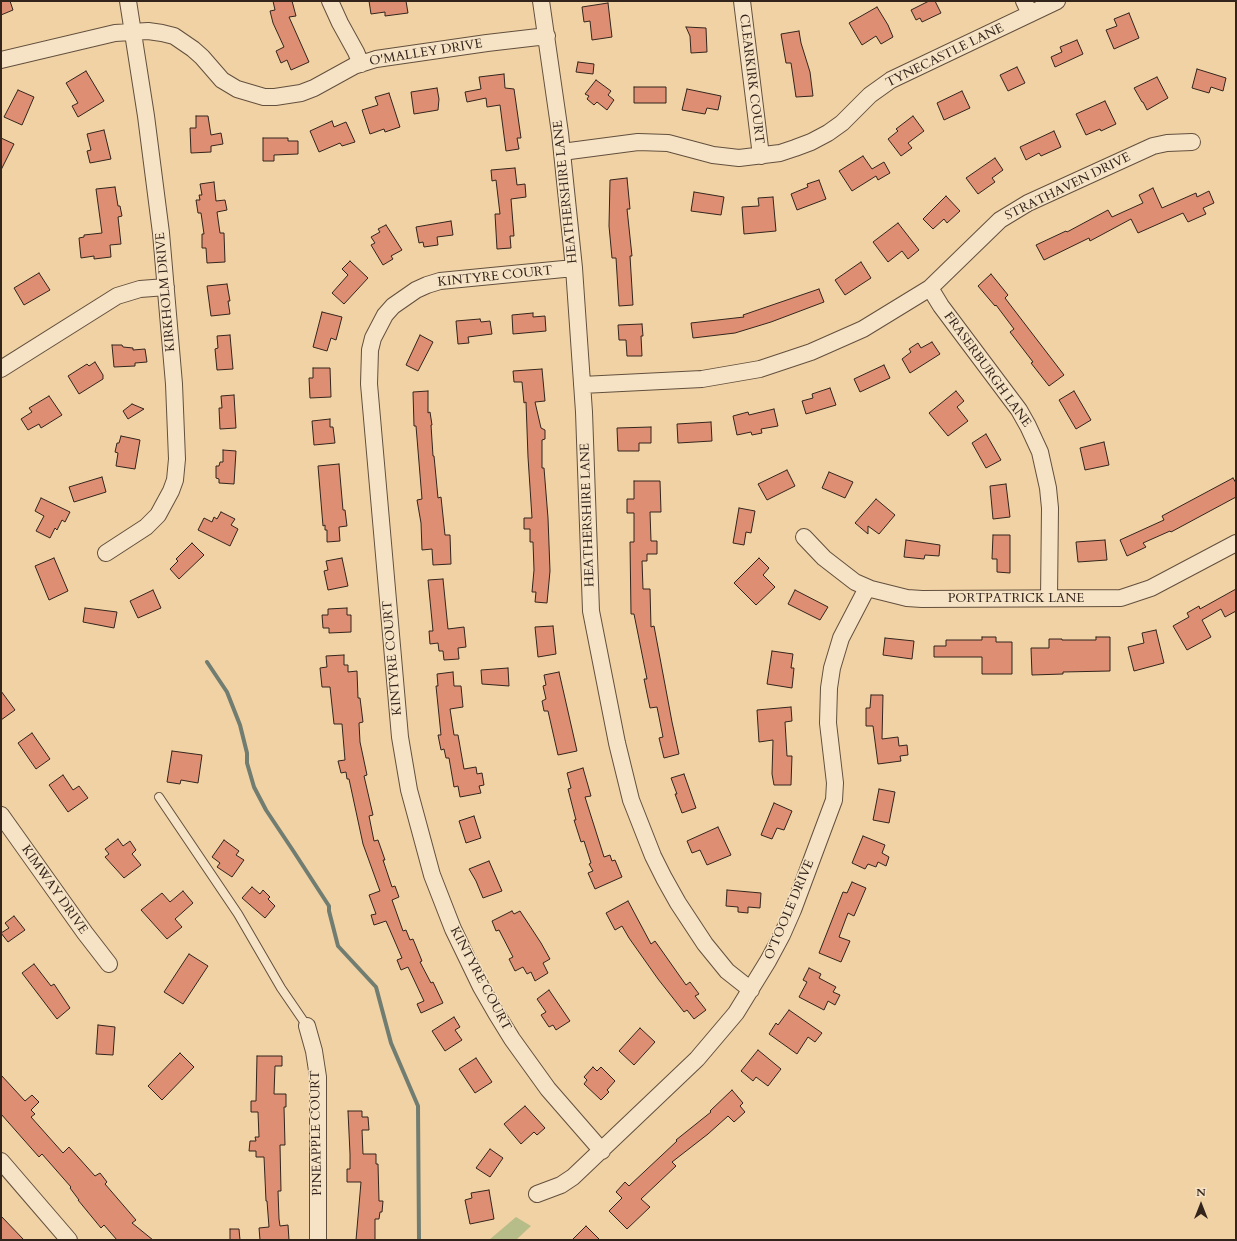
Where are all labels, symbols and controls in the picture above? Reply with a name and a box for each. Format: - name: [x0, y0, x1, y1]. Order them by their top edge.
- street label: CLEARKIRK COURT: [735, 13, 767, 145]
- street label: TYNECASTLE LANE: [884, 21, 1006, 91]
- street label: O'MALLEY DRIVE: [368, 36, 484, 70]
- street label: HEATHERSHIRE LANE: [551, 120, 581, 264]
- street label: STRATHAVEN DRIVE: [1003, 150, 1133, 224]
- street label: KIRKHOLM DRIVE: [153, 232, 179, 352]
- street label: KINTYRE COURT: [437, 263, 553, 291]
- street label: FRASERBURGH LANE: [940, 309, 1034, 431]
- street label: HEATHERSHIRE LANE: [578, 443, 598, 587]
- street label: PORTPATRICK LANE: [948, 591, 1084, 607]
- street label: KINTYRE COURT: [380, 600, 406, 716]
- street label: KIMWAY DRIVE: [18, 843, 90, 937]
- street label: O'TOOLE DRIVE: [762, 858, 818, 962]
- street label: KINTYRE COURT: [446, 924, 514, 1034]
- street label: PINEAPPLE COURT: [308, 1070, 326, 1196]
- north arrow: [1181, 1185, 1221, 1225]
- text: N: [1196, 1185, 1206, 1200]

